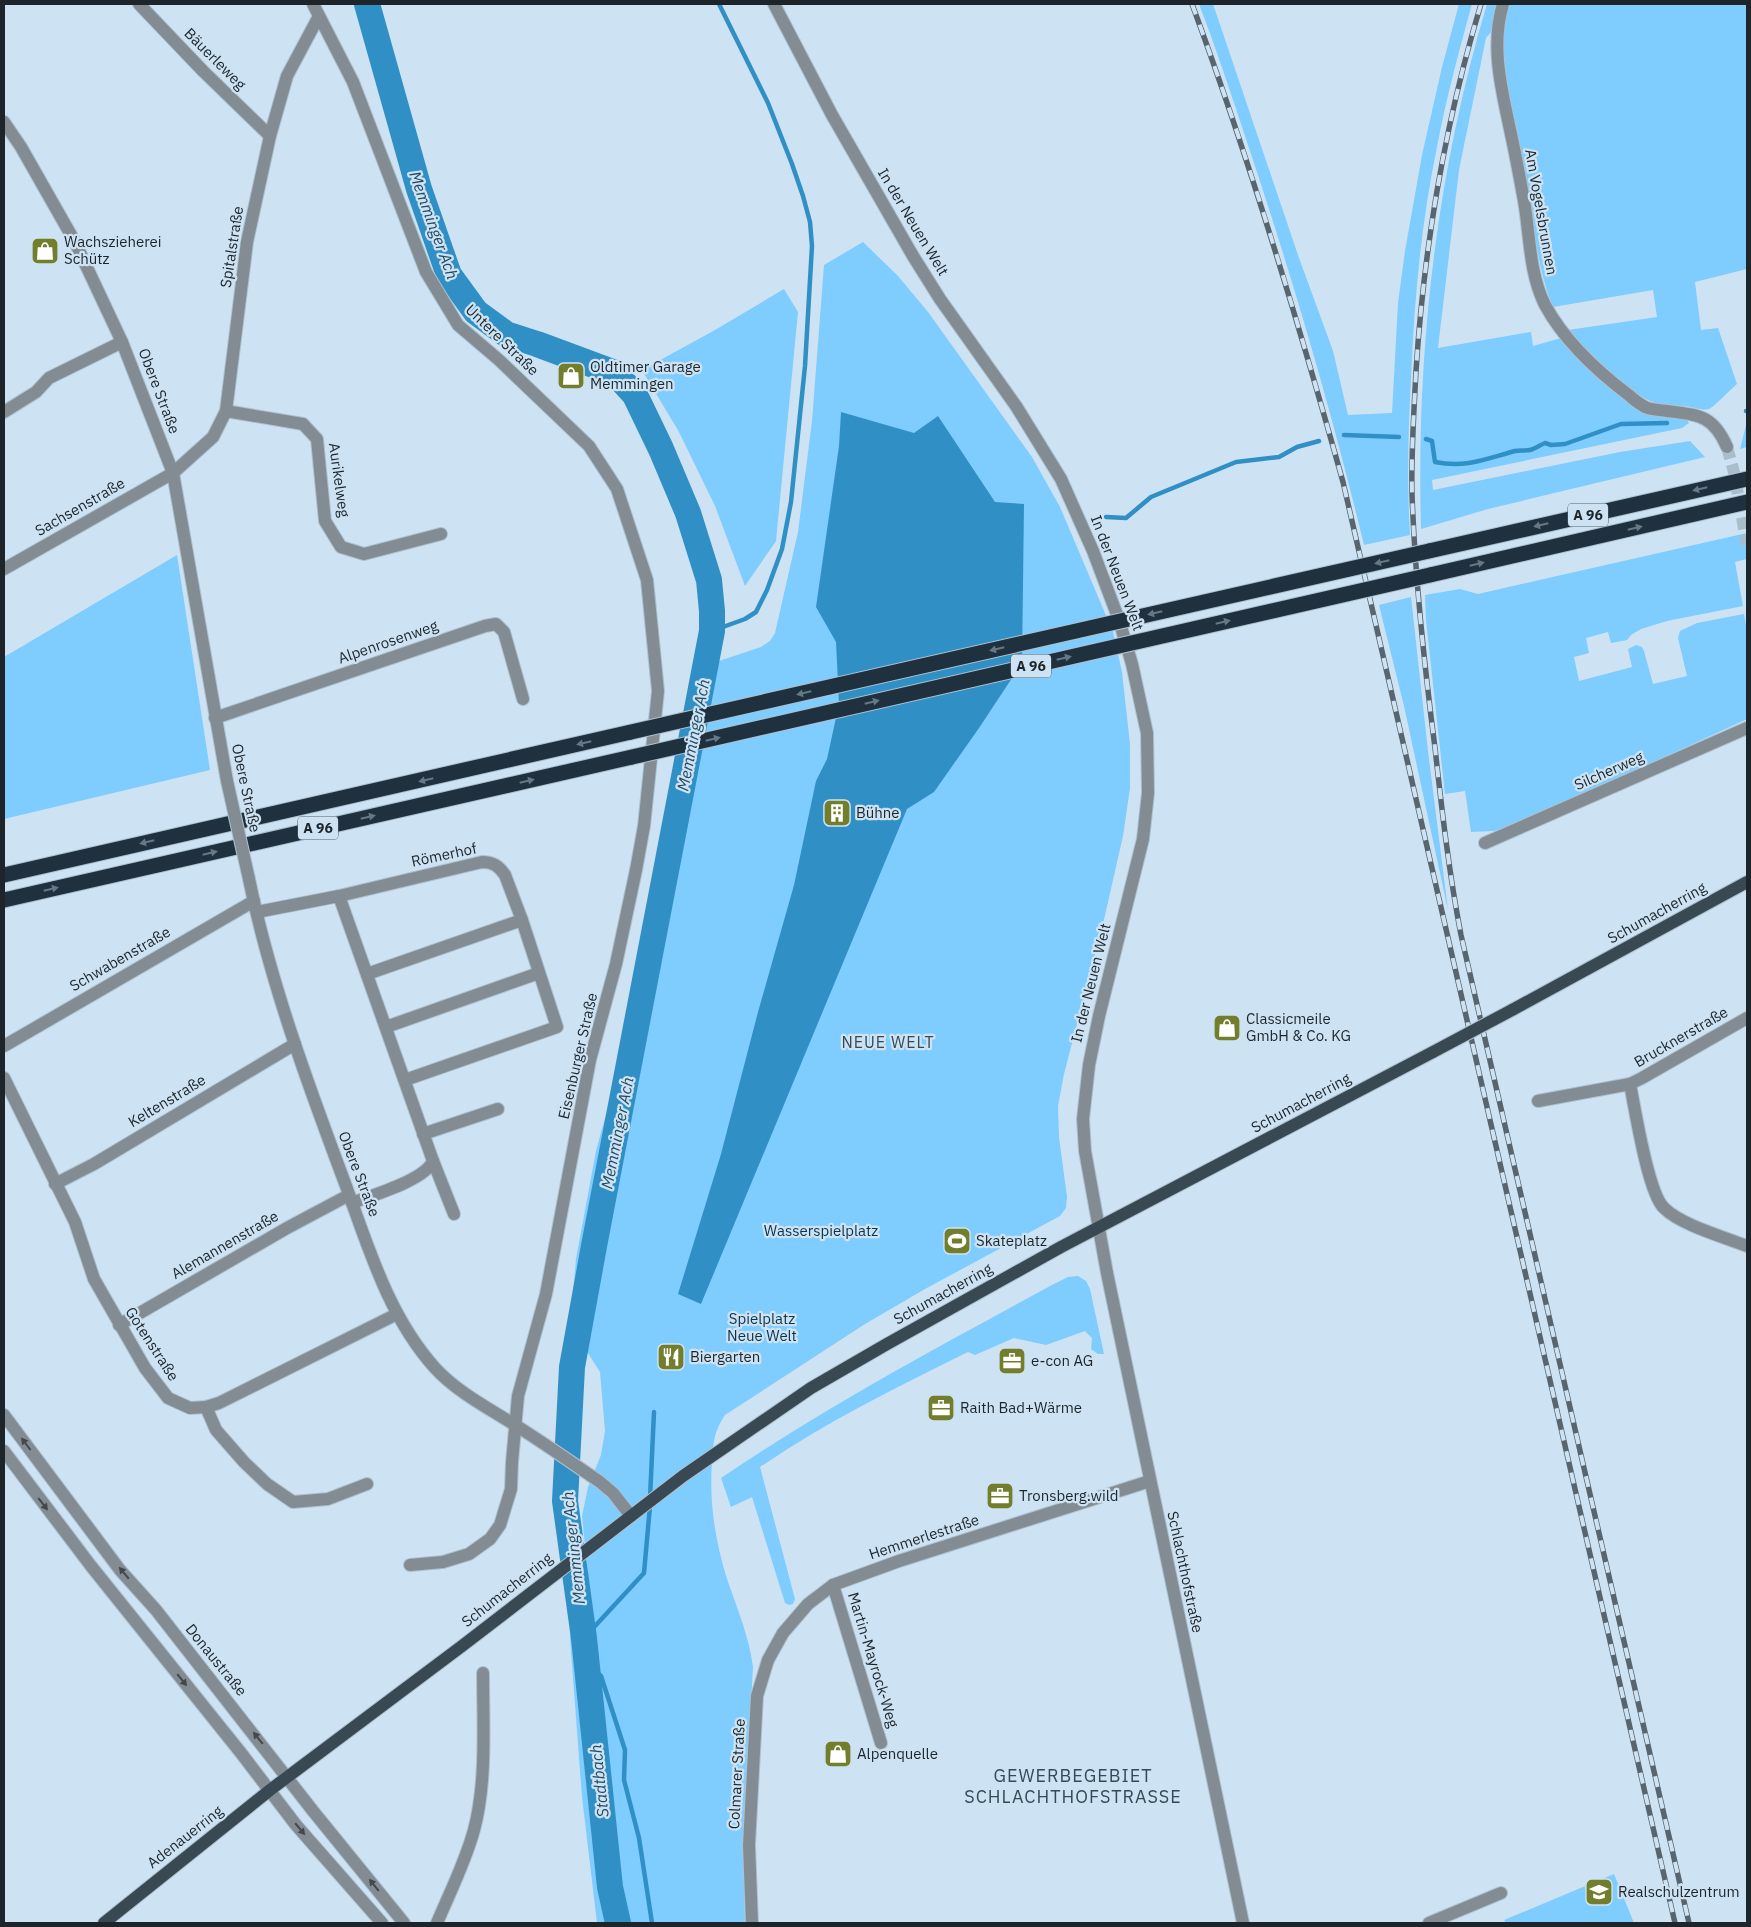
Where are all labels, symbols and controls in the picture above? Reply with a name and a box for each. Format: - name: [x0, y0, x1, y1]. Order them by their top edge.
- street label: Bäuerleweg: [180, 24, 250, 94]
- street label: Am Vogelsbrunnen: [1521, 148, 1562, 276]
- street label: In der Neuen Welt: [874, 164, 953, 279]
- water label: Memminger Ach: [405, 168, 463, 282]
- street label: Spitalstraße: [216, 205, 247, 289]
- place label: Wachszieherei Schütz: [64, 232, 162, 268]
- shop icon: Wachszieherei Schütz: [30, 236, 60, 266]
- street label: Untere Straße: [462, 300, 543, 379]
- street label: Obere Straße: [134, 345, 184, 436]
- place label: Oldtimer Garage Memmingen: [590, 357, 701, 393]
- shop icon: Oldtimer Garage Memmingen: [556, 361, 586, 391]
- street label: Aurikelweg: [325, 442, 354, 518]
- street label: Sachsenstraße: [31, 473, 128, 540]
- one-way arrow: [1692, 485, 1707, 493]
- road number: A 96: [1568, 504, 1608, 526]
- street label: In der Neuen Welt: [1087, 512, 1148, 633]
- one-way arrow: [1534, 521, 1549, 529]
- one-way arrow: [1628, 524, 1643, 532]
- one-way arrow: [1374, 558, 1389, 566]
- one-way arrow: [1470, 560, 1485, 568]
- one-way arrow: [1147, 609, 1163, 617]
- street label: Alpenrosenweg: [335, 615, 440, 668]
- one-way arrow: [1215, 618, 1230, 626]
- one-way arrow: [989, 645, 1004, 653]
- road number: A 96: [1011, 654, 1051, 678]
- one-way arrow: [1057, 654, 1072, 662]
- water label: Memminger Ach: [672, 677, 714, 793]
- one-way arrow: [796, 689, 811, 697]
- one-way arrow: [864, 698, 879, 706]
- one-way arrow: [706, 734, 722, 742]
- one-way arrow: [576, 739, 591, 747]
- street label: Obere Straße: [228, 742, 265, 834]
- street label: Silcherweg: [1571, 747, 1647, 794]
- one-way arrow: [418, 776, 433, 784]
- one-way arrow: [519, 777, 534, 785]
- building icon: Bühne: [822, 798, 852, 828]
- place label: Bühne: [856, 803, 900, 822]
- one-way arrow: [361, 813, 376, 821]
- road number: A 96: [298, 816, 338, 840]
- one-way arrow: [140, 838, 155, 846]
- street label: Römerhof: [409, 838, 478, 871]
- one-way arrow: [202, 849, 217, 857]
- street label: Schumacherring: [1604, 878, 1709, 948]
- one-way arrow: [44, 885, 59, 893]
- street label: In der Neuen Welt: [1066, 921, 1115, 1045]
- street label: Schwabenstraße: [66, 922, 174, 995]
- street label: Eisenburger Straße: [554, 991, 601, 1121]
- street label: Brucknerstraße: [1630, 1002, 1731, 1071]
- place label: Classicmeile GmbH & Co. KG: [1246, 1009, 1351, 1045]
- shop icon: Classicmeile GmbH & Co. KG: [1212, 1013, 1242, 1043]
- district label: NEUE WELT: [841, 1032, 935, 1052]
- street label: Schumacherring: [1248, 1068, 1354, 1137]
- street label: Keltenstraße: [125, 1070, 209, 1131]
- water label: Memminger Ach: [596, 1075, 638, 1191]
- street label: Obere Straße: [334, 1128, 384, 1219]
- street label: Alemannenstraße: [168, 1206, 282, 1283]
- park label: Wasserspielplatz: [764, 1221, 878, 1240]
- sports icon: Skateplatz: [942, 1226, 972, 1256]
- place label: Skateplatz: [976, 1231, 1047, 1250]
- street label: Schumacherring: [890, 1259, 995, 1329]
- street label: Gotenstraße: [121, 1303, 183, 1384]
- park label: Spielplatz Neue Welt: [727, 1309, 797, 1345]
- restaurant icon: Biergarten: [656, 1342, 686, 1372]
- office icon: e-con AG: [997, 1346, 1027, 1376]
- place label: Biergarten: [690, 1347, 760, 1366]
- place label: e-con AG: [1031, 1351, 1093, 1370]
- office icon: Raith Bad+Wärme: [926, 1393, 956, 1423]
- place label: Raith Bad+Wärme: [960, 1398, 1082, 1417]
- one-way arrow: [20, 1438, 31, 1451]
- office icon: Tronsberg.wild: [985, 1481, 1015, 1511]
- place label: Tronsberg.wild: [1019, 1486, 1118, 1505]
- water label: Memminger Ach: [557, 1491, 589, 1605]
- one-way arrow: [38, 1497, 49, 1510]
- street label: Schlachthofstraße: [1163, 1509, 1208, 1634]
- street label: Hemmerlestraße: [866, 1510, 981, 1563]
- street label: Schumacherring: [458, 1548, 556, 1631]
- one-way arrow: [118, 1567, 129, 1580]
- street label: Martin-Mayrock-Weg: [844, 1590, 903, 1730]
- street label: Donaustraße: [182, 1620, 251, 1700]
- one-way arrow: [177, 1673, 188, 1686]
- street label: Colmarer Straße: [724, 1718, 749, 1830]
- one-way arrow: [252, 1732, 263, 1745]
- shop icon: Alpenquelle: [823, 1739, 853, 1769]
- water label: Stadtbach: [585, 1743, 613, 1819]
- place label: Alpenquelle: [857, 1744, 938, 1763]
- district label: GEWERBEGEBIET SCHLACHTHOFSTRASSE: [964, 1764, 1182, 1808]
- street label: Adenauerring: [143, 1801, 226, 1872]
- one-way arrow: [294, 1822, 305, 1835]
- school or university icon: Realschulzentrum: [1584, 1877, 1614, 1907]
- one-way arrow: [368, 1879, 379, 1892]
- place label: Realschulzentrum: [1618, 1882, 1740, 1901]

